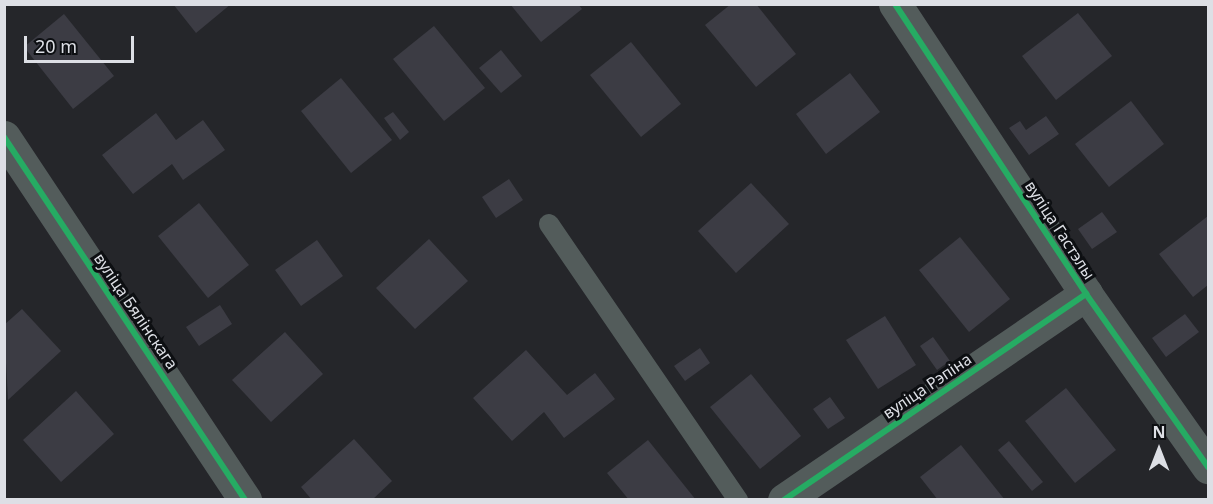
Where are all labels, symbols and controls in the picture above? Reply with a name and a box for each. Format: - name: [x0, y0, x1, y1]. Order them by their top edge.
- scale bar: [27, 24, 136, 62]
- text: 20 m: [35, 34, 77, 58]
- street label: вуліца Гастэлы: [1021, 177, 1099, 283]
- street label: вуліца Бялінскага: [90, 249, 182, 373]
- street label: вуліца Рэпіна: [879, 349, 975, 423]
- north arrow: [1129, 420, 1189, 480]
- text: N: [1152, 421, 1166, 443]

